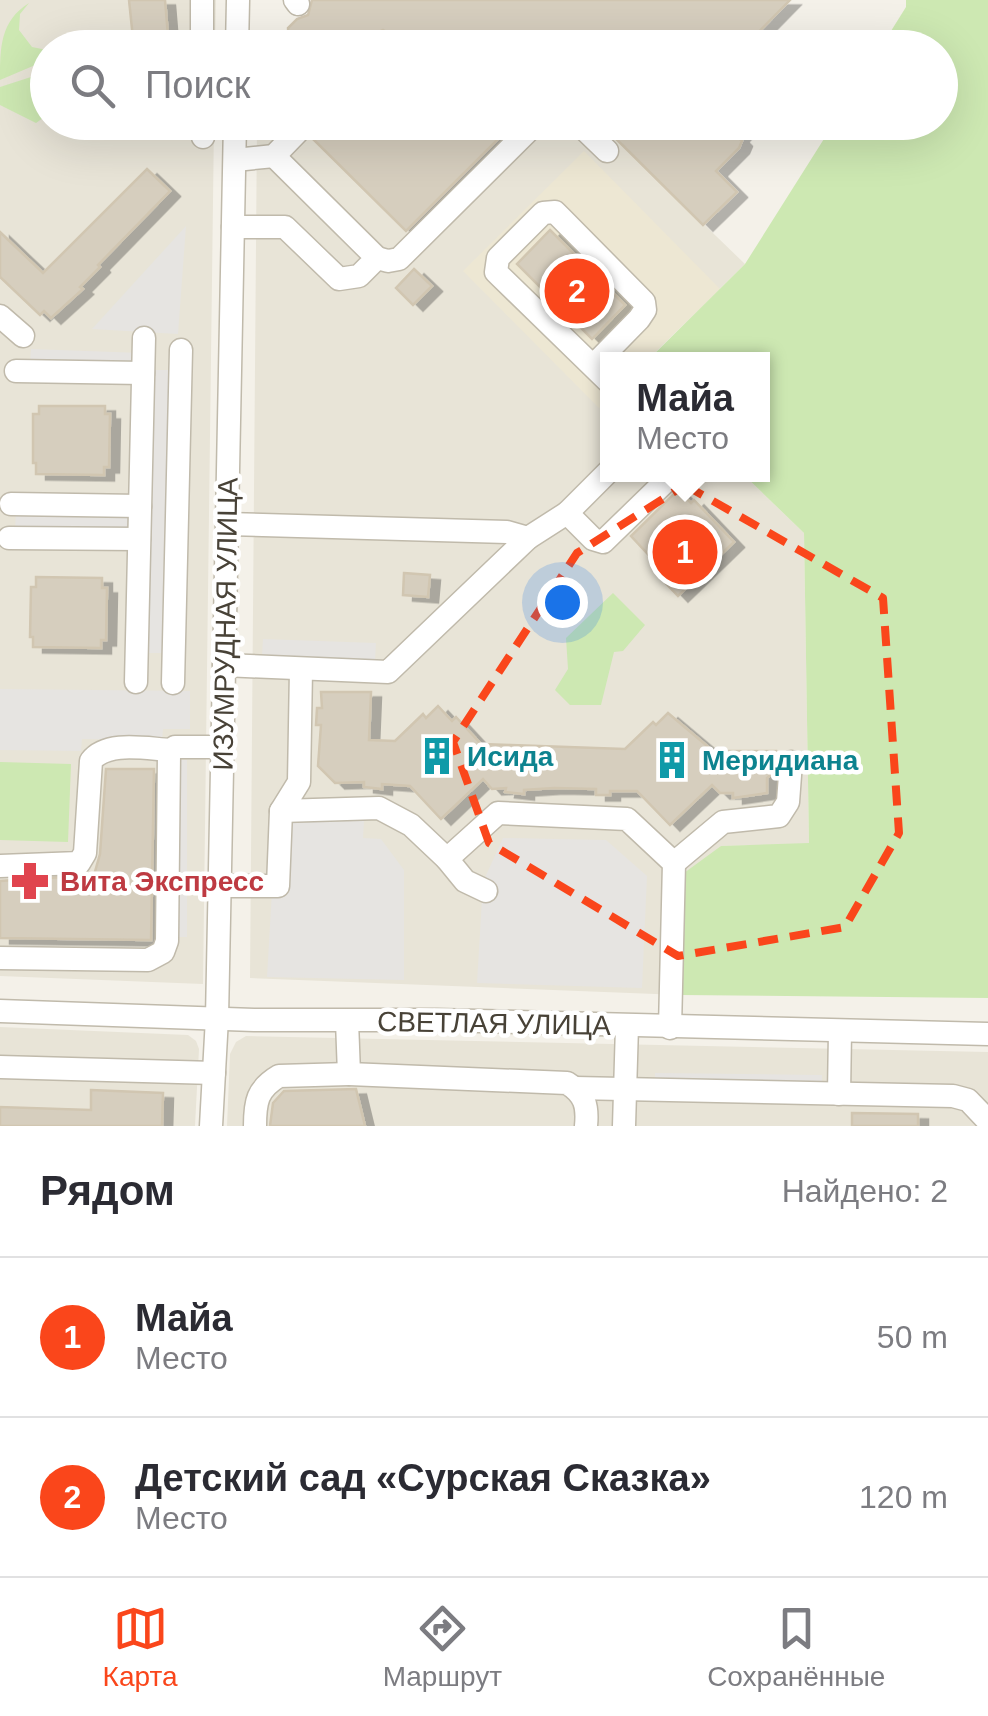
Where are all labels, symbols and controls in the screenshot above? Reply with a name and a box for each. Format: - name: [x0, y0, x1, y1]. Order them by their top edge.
- search box: [30, 30, 958, 140]
- icon: search: [65, 58, 120, 113]
- text: Поиск: [145, 64, 250, 106]
- pin: 2: [544, 254, 610, 328]
- popup: [600, 352, 770, 482]
- text: Майа: [636, 377, 734, 419]
- text: Место: [636, 420, 729, 456]
- street label: ИЗУМРУДНАЯ УЛИЦА: [207, 477, 244, 771]
- pin: 1: [652, 514, 718, 590]
- your location: [537, 577, 588, 628]
- building icon: Исида: [416, 735, 458, 777]
- building icon: Меридиана: [651, 739, 693, 781]
- place label: Исида: [467, 741, 554, 772]
- place label: Меридиана: [702, 745, 859, 776]
- pharmacy icon: Вита Экспресс: [9, 860, 51, 902]
- place label: Вита Экспресс: [60, 866, 264, 897]
- street label: СВЕТЛАЯ УЛИЦА: [377, 1006, 611, 1041]
- text: Рядом: [40, 1167, 175, 1214]
- text: Найдено: 2: [782, 1173, 948, 1209]
- text: Майа: [135, 1297, 233, 1339]
- text: 1: [64, 1319, 81, 1355]
- text: 50 m: [877, 1319, 948, 1355]
- text: Место: [135, 1340, 228, 1376]
- text: Детский сад «Сурская Сказка»: [135, 1457, 711, 1499]
- text: 2: [64, 1479, 81, 1515]
- text: 120 m: [859, 1479, 948, 1515]
- text: Место: [135, 1500, 228, 1536]
- tab: Карта: [103, 1601, 178, 1693]
- tab: Маршрут: [383, 1601, 502, 1693]
- tab: Сохранённые: [707, 1601, 885, 1693]

